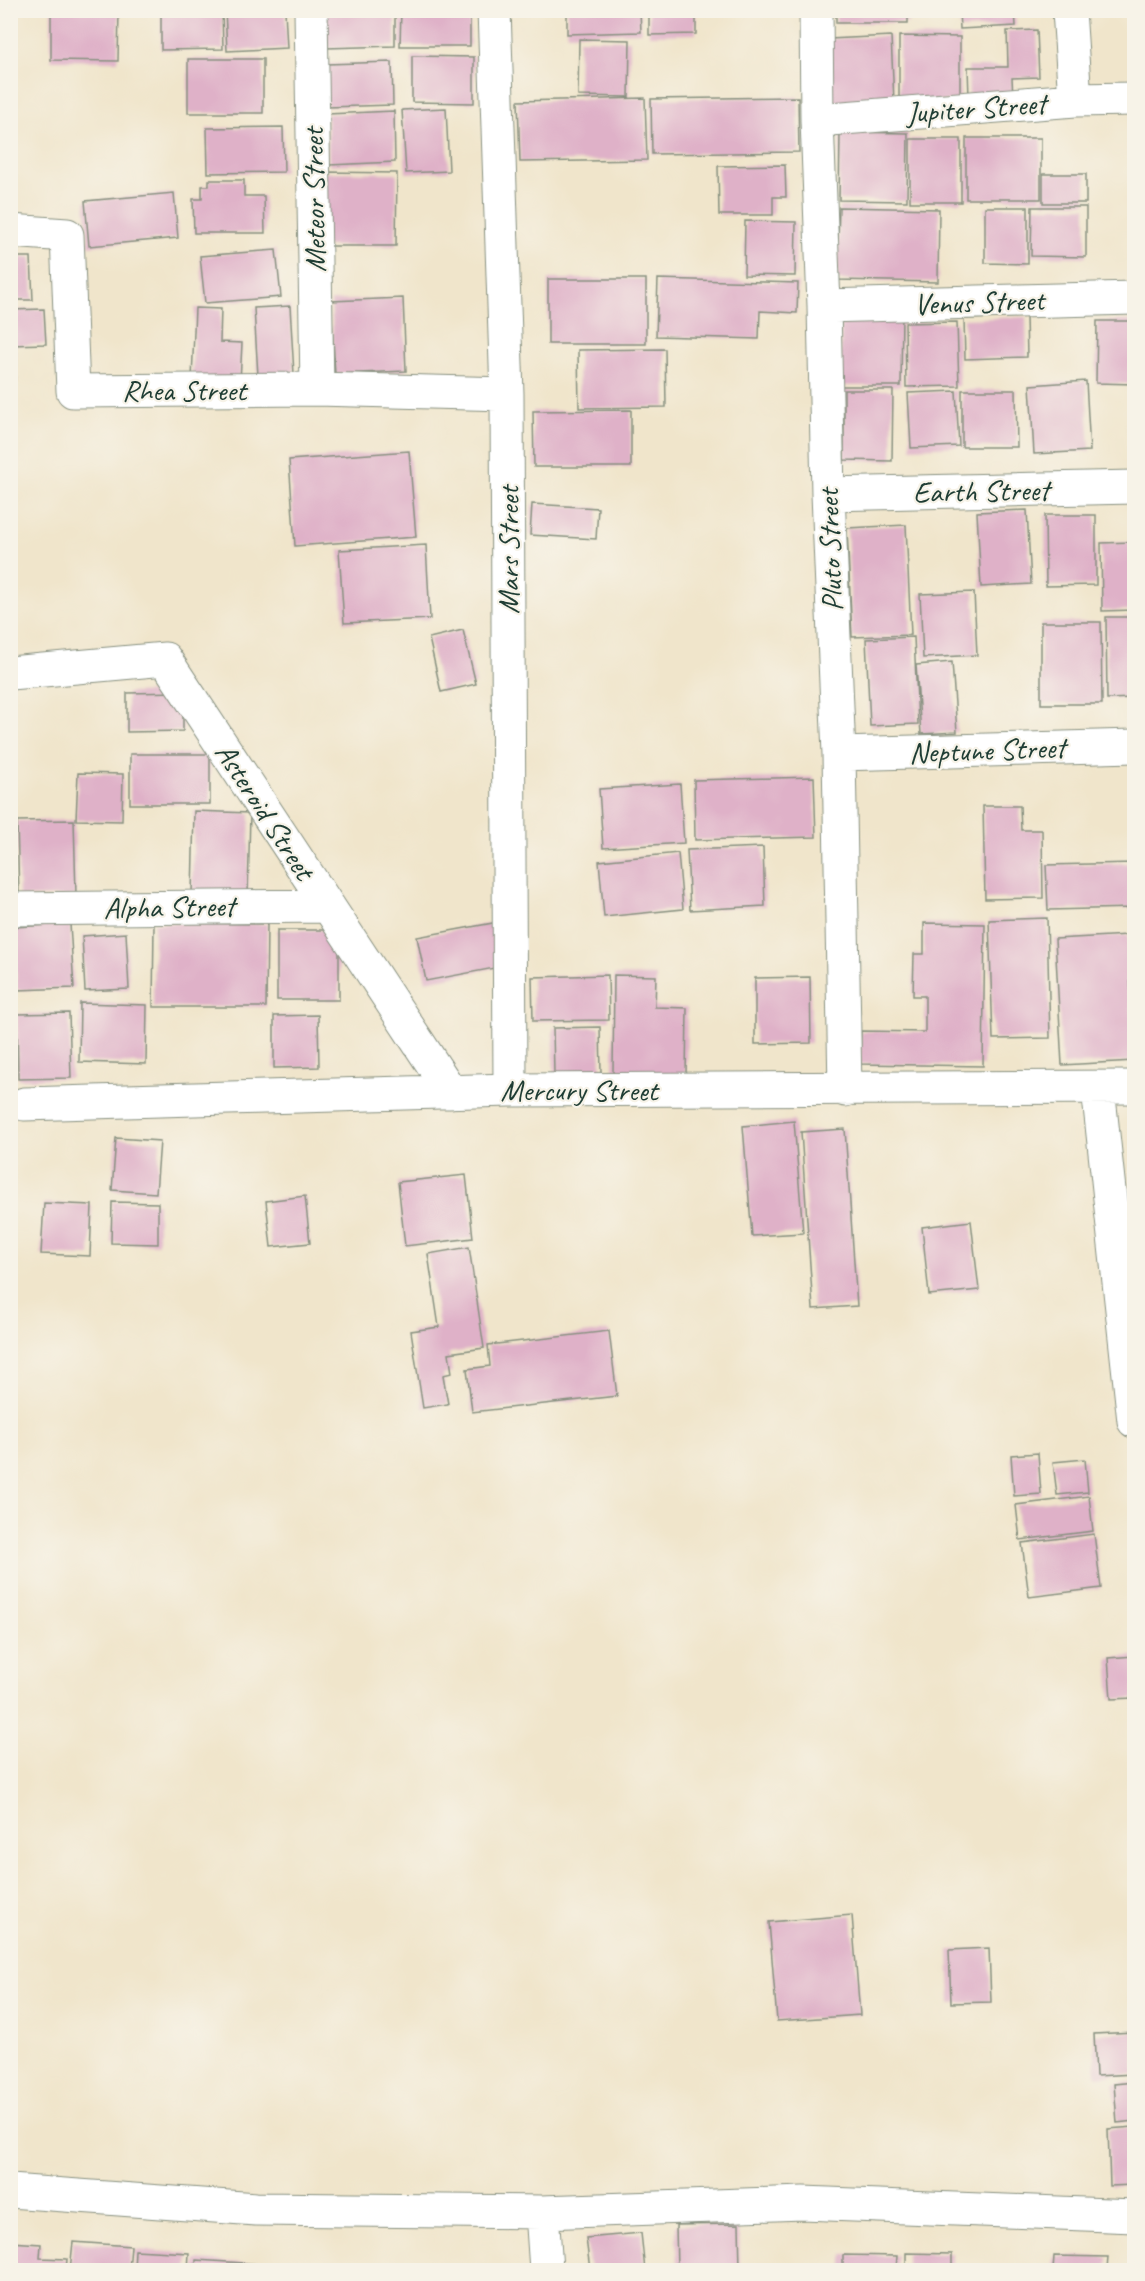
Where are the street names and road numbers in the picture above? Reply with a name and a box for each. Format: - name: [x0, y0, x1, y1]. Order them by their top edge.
- street label: Jupiter Street: [903, 84, 1051, 132]
- street label: Meteor Street: [294, 124, 334, 273]
- street label: Venus Street: [913, 281, 1048, 323]
- street label: Rhea Street: [122, 371, 249, 409]
- street label: Earth Street: [913, 471, 1053, 511]
- street label: Mars Street: [489, 483, 527, 614]
- street label: Pluto Street: [809, 485, 851, 612]
- street label: Neptune Street: [908, 728, 1070, 772]
- street label: Asteroid Street: [207, 735, 325, 889]
- street label: Alpha Street: [103, 887, 239, 927]
- street label: Mercury Street: [501, 1071, 660, 1109]

